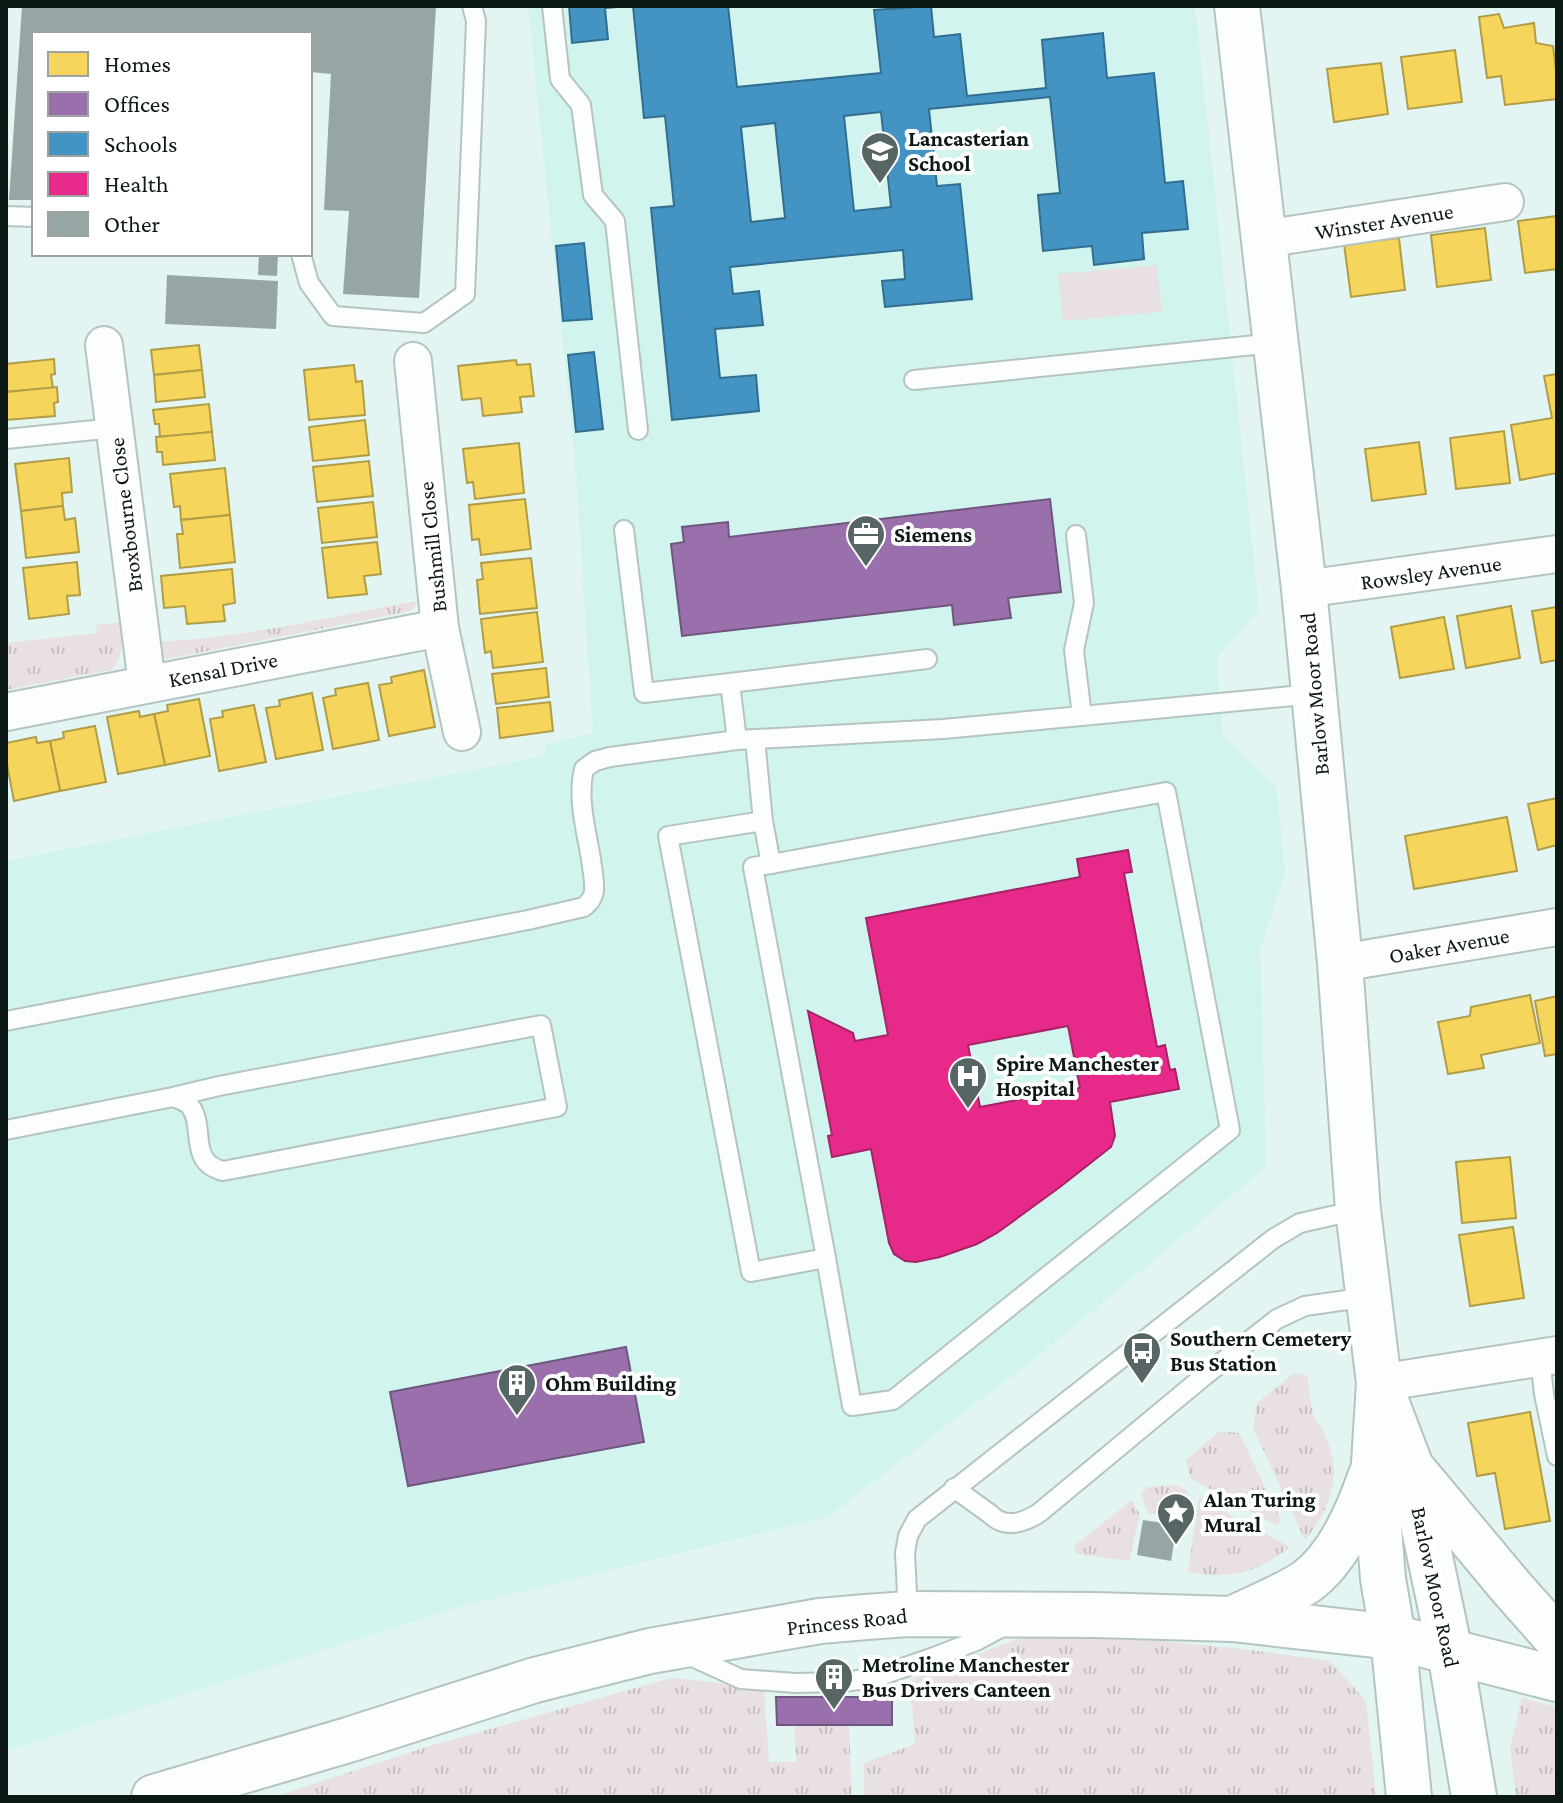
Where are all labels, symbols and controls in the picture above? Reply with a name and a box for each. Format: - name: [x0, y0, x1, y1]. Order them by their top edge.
- legend: [32, 32, 312, 256]
- text: Homes: [104, 50, 171, 77]
- text: Offices: [104, 90, 170, 117]
- place label: Lancasterian School: [908, 126, 1030, 176]
- text: Schools: [104, 130, 178, 157]
- school or university icon: Lancasterian School: [859, 130, 901, 185]
- text: Health: [104, 170, 169, 197]
- street label: Winster Avenue: [1313, 198, 1455, 245]
- text: Other: [104, 210, 160, 237]
- street label: Broxbourne Close: [104, 436, 147, 594]
- street label: Bushmill Close: [413, 480, 452, 614]
- office icon: Siemens: [845, 513, 887, 568]
- place label: Siemens: [894, 522, 972, 547]
- street label: Rowsley Avenue: [1359, 550, 1503, 595]
- street label: Barlow Moor Road: [1295, 611, 1334, 776]
- street label: Kensal Drive: [167, 647, 280, 692]
- street label: Oaker Avenue: [1387, 923, 1511, 968]
- place label: Spire Manchester Hospital: [996, 1051, 1159, 1101]
- hospital icon: Spire Manchester Hospital: [947, 1055, 989, 1110]
- place label: Southern Cemetery Bus Station: [1170, 1326, 1352, 1376]
- bus stop icon: Southern Cemetery Bus Station: [1121, 1330, 1163, 1385]
- building icon: Ohm Building: [496, 1362, 538, 1417]
- place label: Ohm Building: [545, 1371, 676, 1396]
- place label: Alan Turing Mural: [1203, 1487, 1316, 1537]
- place icon: Alan Turing Mural: [1155, 1491, 1197, 1546]
- street label: Barlow Moor Road: [1406, 1505, 1465, 1670]
- street label: Princess Road: [786, 1603, 909, 1640]
- place label: Metroline Manchester Bus Drivers Canteen: [862, 1652, 1070, 1702]
- building icon: Metroline Manchester Bus Drivers Canteen: [813, 1656, 855, 1711]

